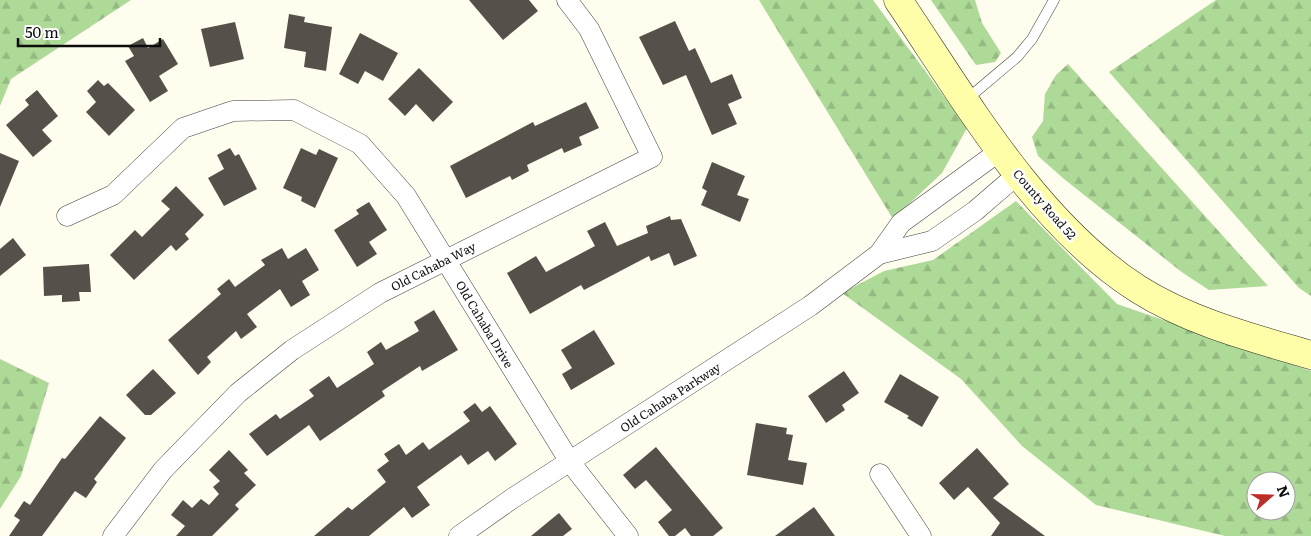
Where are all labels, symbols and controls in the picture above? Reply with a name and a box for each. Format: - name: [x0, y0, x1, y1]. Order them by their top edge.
- scale bar: [18, 15, 160, 47]
- text: 50 m: [25, 20, 59, 43]
- street label: County Road 52: [1009, 165, 1081, 243]
- street label: Old Cahaba Way: [387, 237, 479, 295]
- street label: Old Cahaba Drive: [452, 277, 518, 371]
- street label: Old Cahaba Parkway: [616, 358, 724, 436]
- north arrow: [1246, 471, 1296, 521]
- text: N: [1273, 482, 1296, 500]

